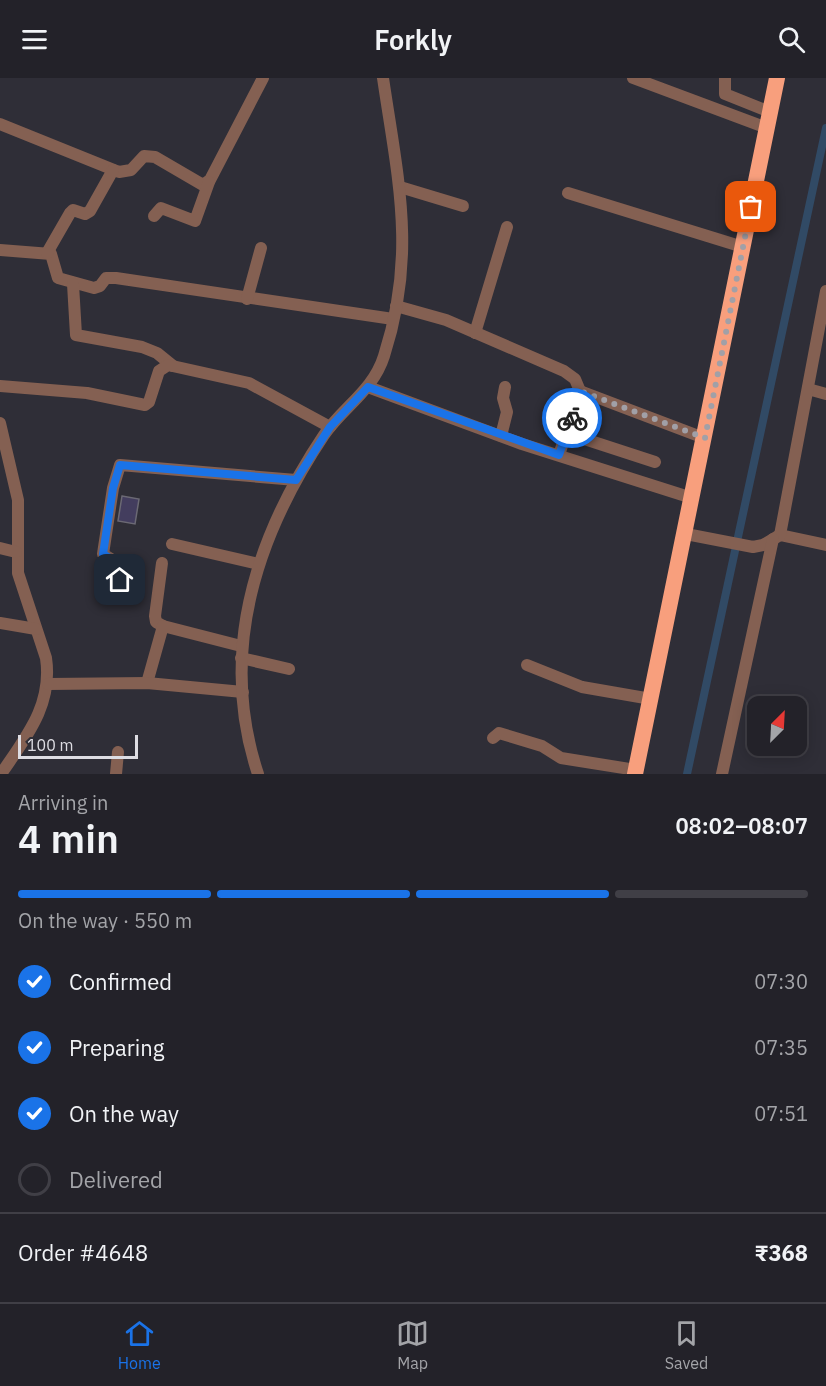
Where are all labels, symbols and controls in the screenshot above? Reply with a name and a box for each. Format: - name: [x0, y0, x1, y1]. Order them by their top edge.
- text: Forkly: [374, 22, 452, 57]
- icon: menu: [18, 23, 51, 56]
- icon: search: [775, 23, 808, 56]
- pin: [725, 181, 776, 232]
- icon: bag: [734, 190, 767, 223]
- courier: [542, 388, 602, 448]
- icon: bike: [556, 402, 589, 435]
- pin: [94, 554, 145, 605]
- icon: home: [103, 563, 136, 596]
- north arrow: [747, 696, 807, 756]
- map controls: [747, 696, 807, 756]
- scale bar: [18, 732, 138, 760]
- text: 100 m: [27, 735, 74, 755]
- text: Arriving in: [18, 789, 108, 816]
- text: 08:02–08:07: [675, 811, 808, 840]
- text: 4 min: [18, 813, 119, 864]
- text: On the way · 550 m: [18, 907, 192, 934]
- icon: check: [18, 965, 51, 998]
- text: Confirmed: [69, 967, 172, 996]
- text: 07:30: [754, 968, 808, 995]
- icon: check: [18, 1031, 51, 1064]
- text: Preparing: [69, 1033, 164, 1062]
- text: 07:35: [754, 1034, 808, 1061]
- icon: check: [18, 1097, 51, 1130]
- text: On the way: [69, 1099, 179, 1128]
- text: 07:51: [754, 1100, 808, 1127]
- text: Delivered: [69, 1165, 163, 1194]
- text: Order #4648: [18, 1238, 148, 1267]
- text: ₹368: [755, 1238, 808, 1267]
- tab: Home: [118, 1317, 161, 1373]
- tab: Map: [396, 1317, 429, 1373]
- tab: Saved: [665, 1317, 708, 1373]

